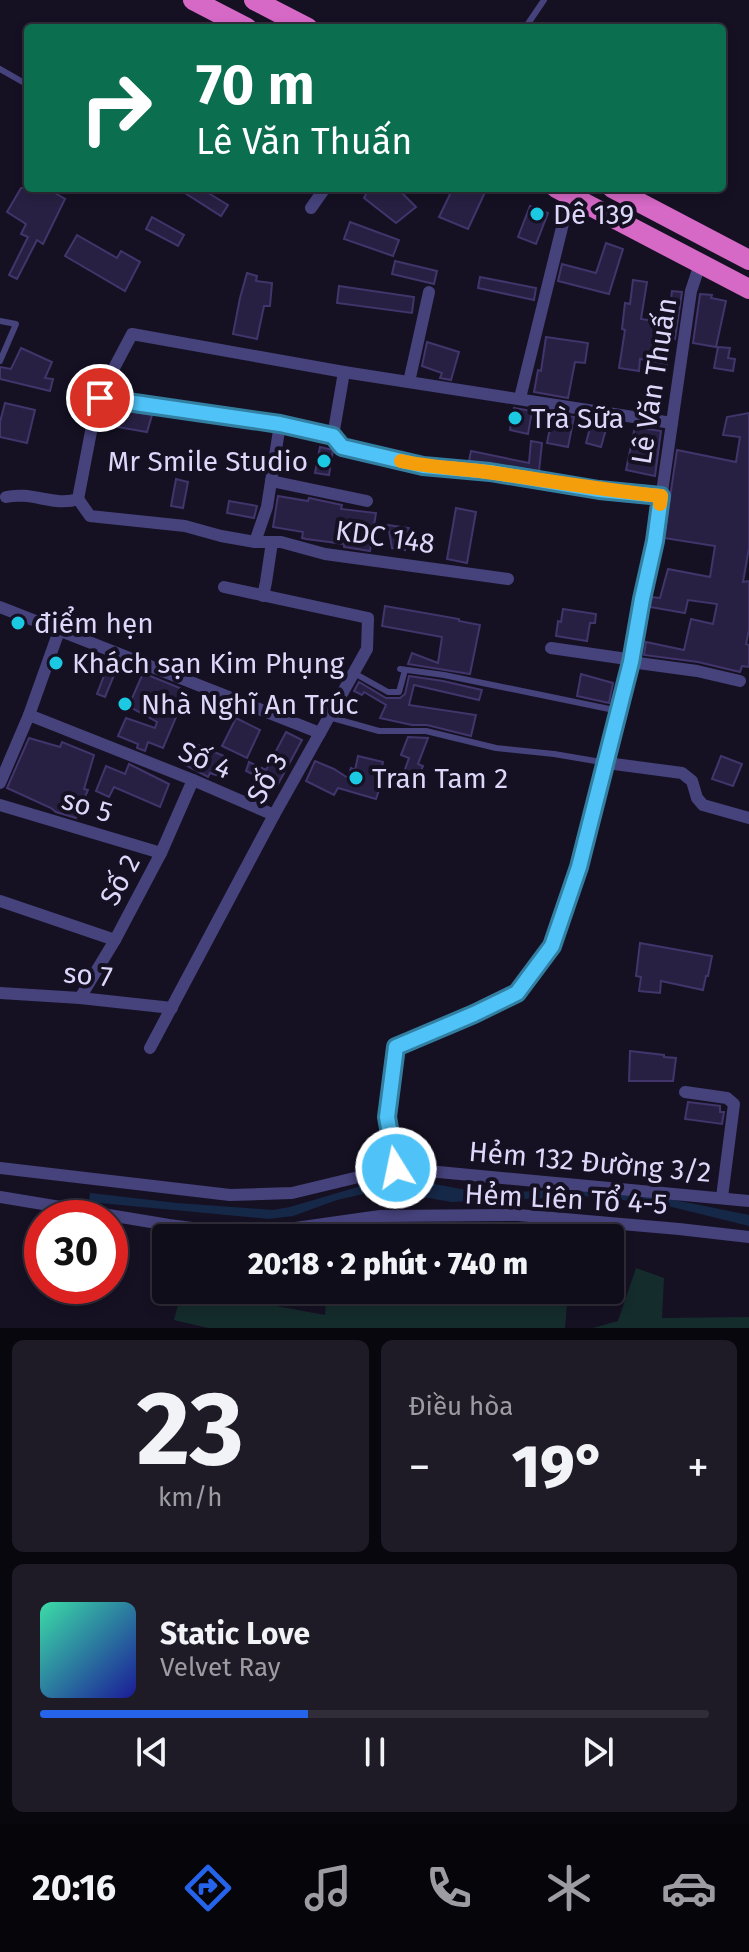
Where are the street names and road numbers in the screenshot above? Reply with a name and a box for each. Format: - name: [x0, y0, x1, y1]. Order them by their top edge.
- street label: Lê Văn Thuấn: [625, 295, 683, 467]
- street label: KDC 148: [333, 514, 437, 560]
- street label: Số 4: [174, 734, 236, 786]
- street label: Số 3: [240, 747, 294, 809]
- street label: so 5: [58, 783, 116, 829]
- street label: Số 2: [93, 849, 147, 911]
- street label: so 7: [62, 956, 114, 994]
- street label: Hẻm 132 Đường 3/2: [467, 1135, 713, 1189]
- street label: Hẻm Liên Tổ 4-5: [464, 1176, 668, 1221]

